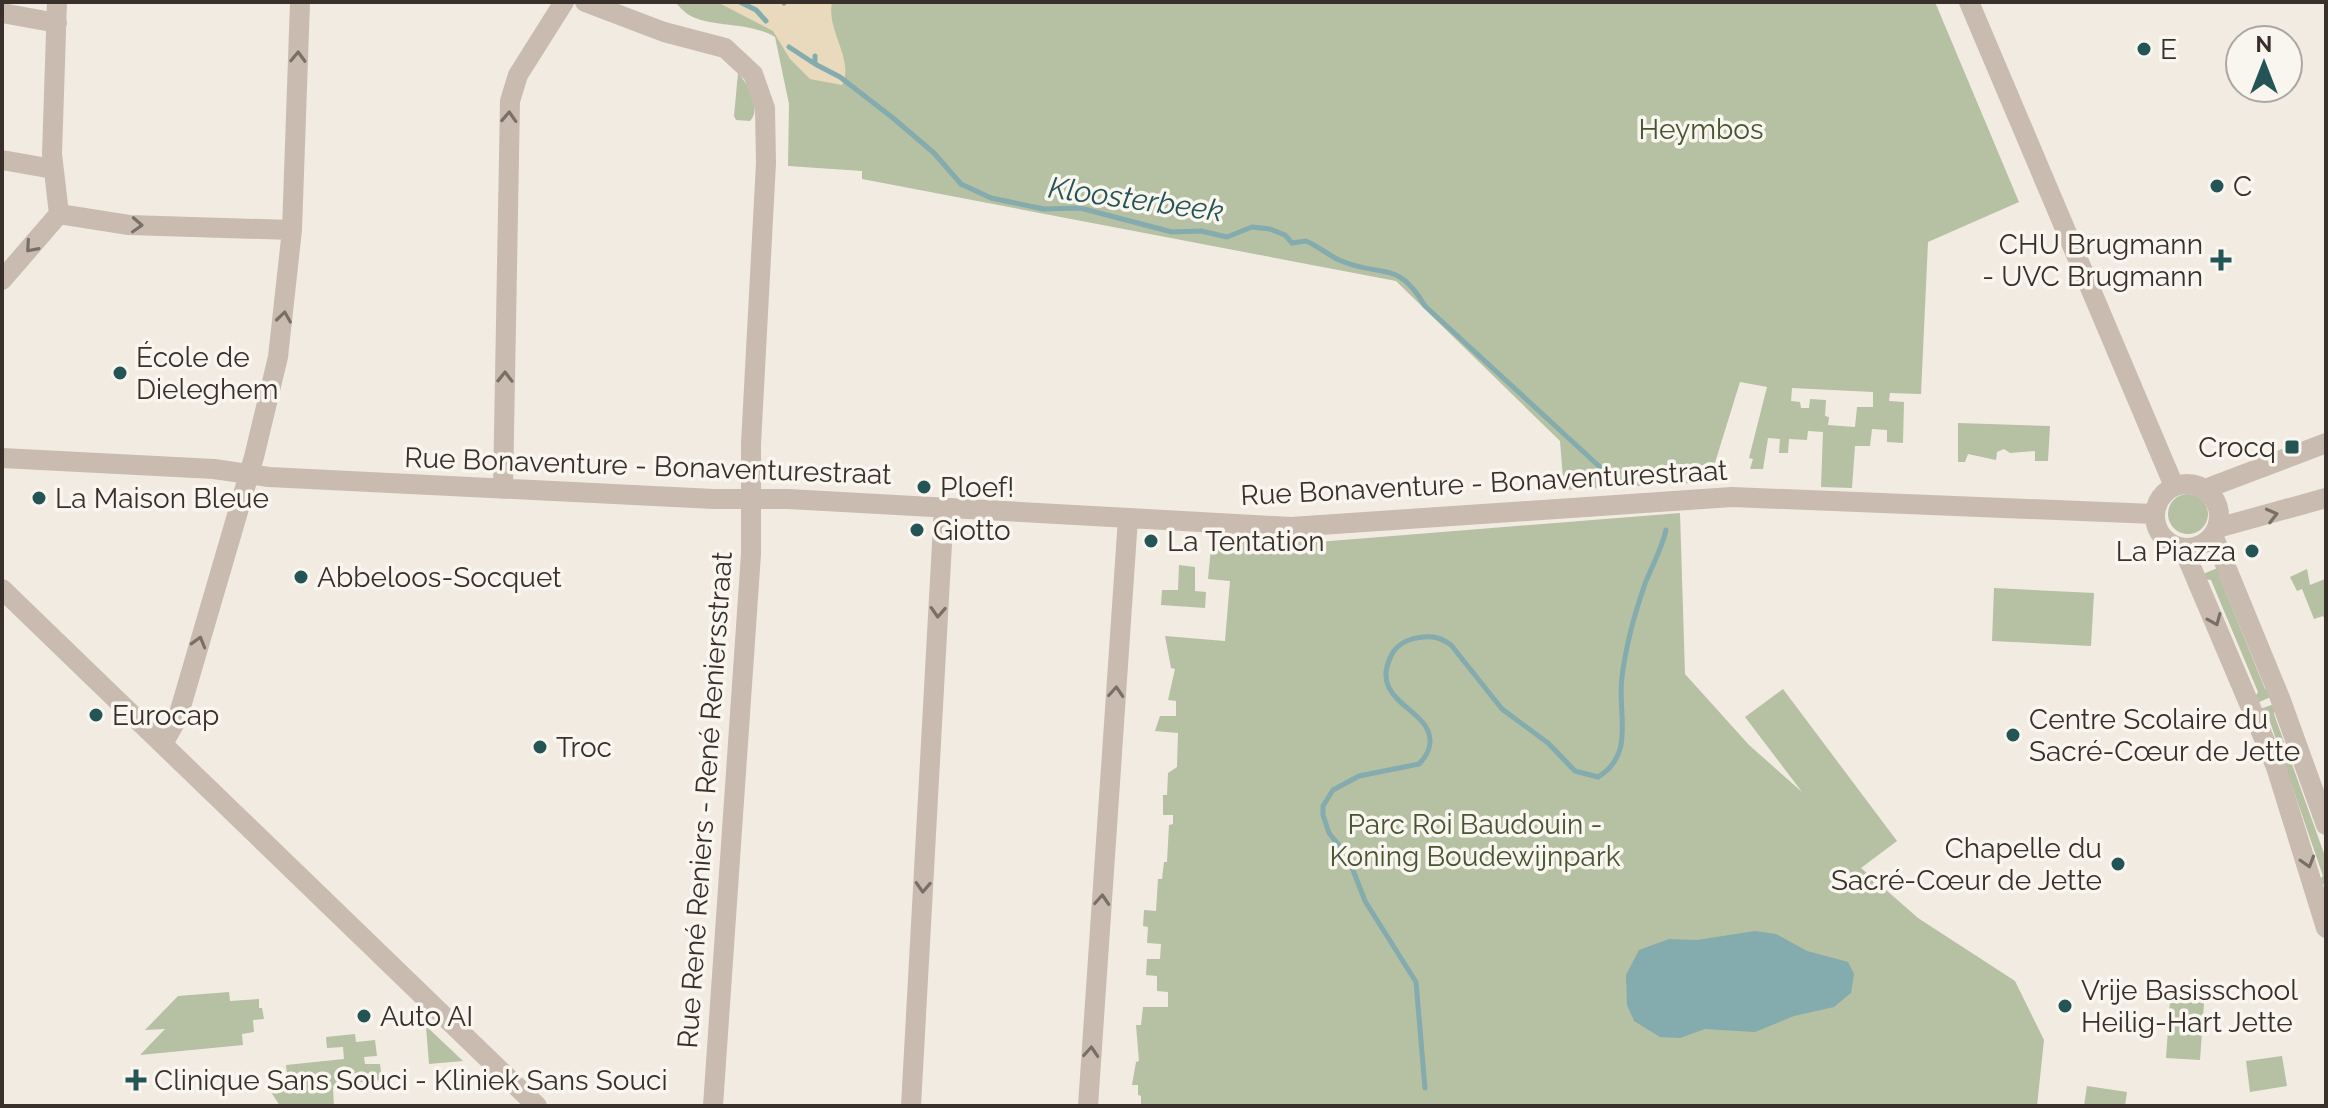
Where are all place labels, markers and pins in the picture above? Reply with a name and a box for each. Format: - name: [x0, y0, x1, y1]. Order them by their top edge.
- place label: E: [2160, 33, 2177, 66]
- marker: E: [2135, 40, 2153, 58]
- place label: C: [2233, 170, 2252, 203]
- marker: C: [2208, 177, 2226, 195]
- place label: CHU Brugmann - UVC Brugmann: [1982, 228, 2203, 293]
- marker: CHU Brugmann - UVC Brugmann: [2210, 249, 2232, 271]
- place label: École de Dieleghem: [136, 341, 278, 406]
- marker: École de Dieleghem: [111, 364, 129, 382]
- place label: Crocq: [2198, 431, 2276, 464]
- marker: Crocq: [2283, 438, 2301, 456]
- place label: Ploef!: [940, 471, 1014, 504]
- marker: Ploef!: [915, 478, 933, 496]
- place label: La Maison Bleue: [55, 482, 269, 515]
- marker: La Maison Bleue: [30, 489, 48, 507]
- place label: Giotto: [933, 514, 1011, 547]
- marker: Giotto: [908, 521, 926, 539]
- place label: La Tentation: [1167, 525, 1324, 558]
- marker: La Tentation: [1142, 532, 1160, 550]
- place label: La Piazza: [2116, 535, 2236, 568]
- marker: La Piazza: [2243, 542, 2261, 560]
- place label: Abbeloos-Socquet: [317, 561, 562, 594]
- marker: Abbeloos-Socquet: [292, 568, 310, 586]
- place label: Eurocap: [112, 699, 219, 732]
- place label: Centre Scolaire du Sacré-Cœur de Jette: [2029, 703, 2300, 768]
- marker: Eurocap: [87, 706, 105, 724]
- marker: Centre Scolaire du Sacré-Cœur de Jette: [2004, 726, 2022, 744]
- place label: Troc: [556, 731, 612, 764]
- marker: Troc: [531, 738, 549, 756]
- place label: Chapelle du Sacré-Cœur de Jette: [1831, 832, 2102, 897]
- marker: Chapelle du Sacré-Cœur de Jette: [2109, 855, 2127, 873]
- place label: Vrije Basisschool Heilig-Hart Jette: [2081, 974, 2298, 1039]
- marker: Vrije Basisschool Heilig-Hart Jette: [2056, 997, 2074, 1015]
- place label: Auto AI: [380, 1000, 473, 1033]
- marker: Auto AI: [355, 1007, 373, 1025]
- place label: Clinique Sans Souci - Kliniek Sans Souci: [154, 1064, 668, 1097]
- marker: Clinique Sans Souci - Kliniek Sans Souci: [125, 1069, 147, 1091]

